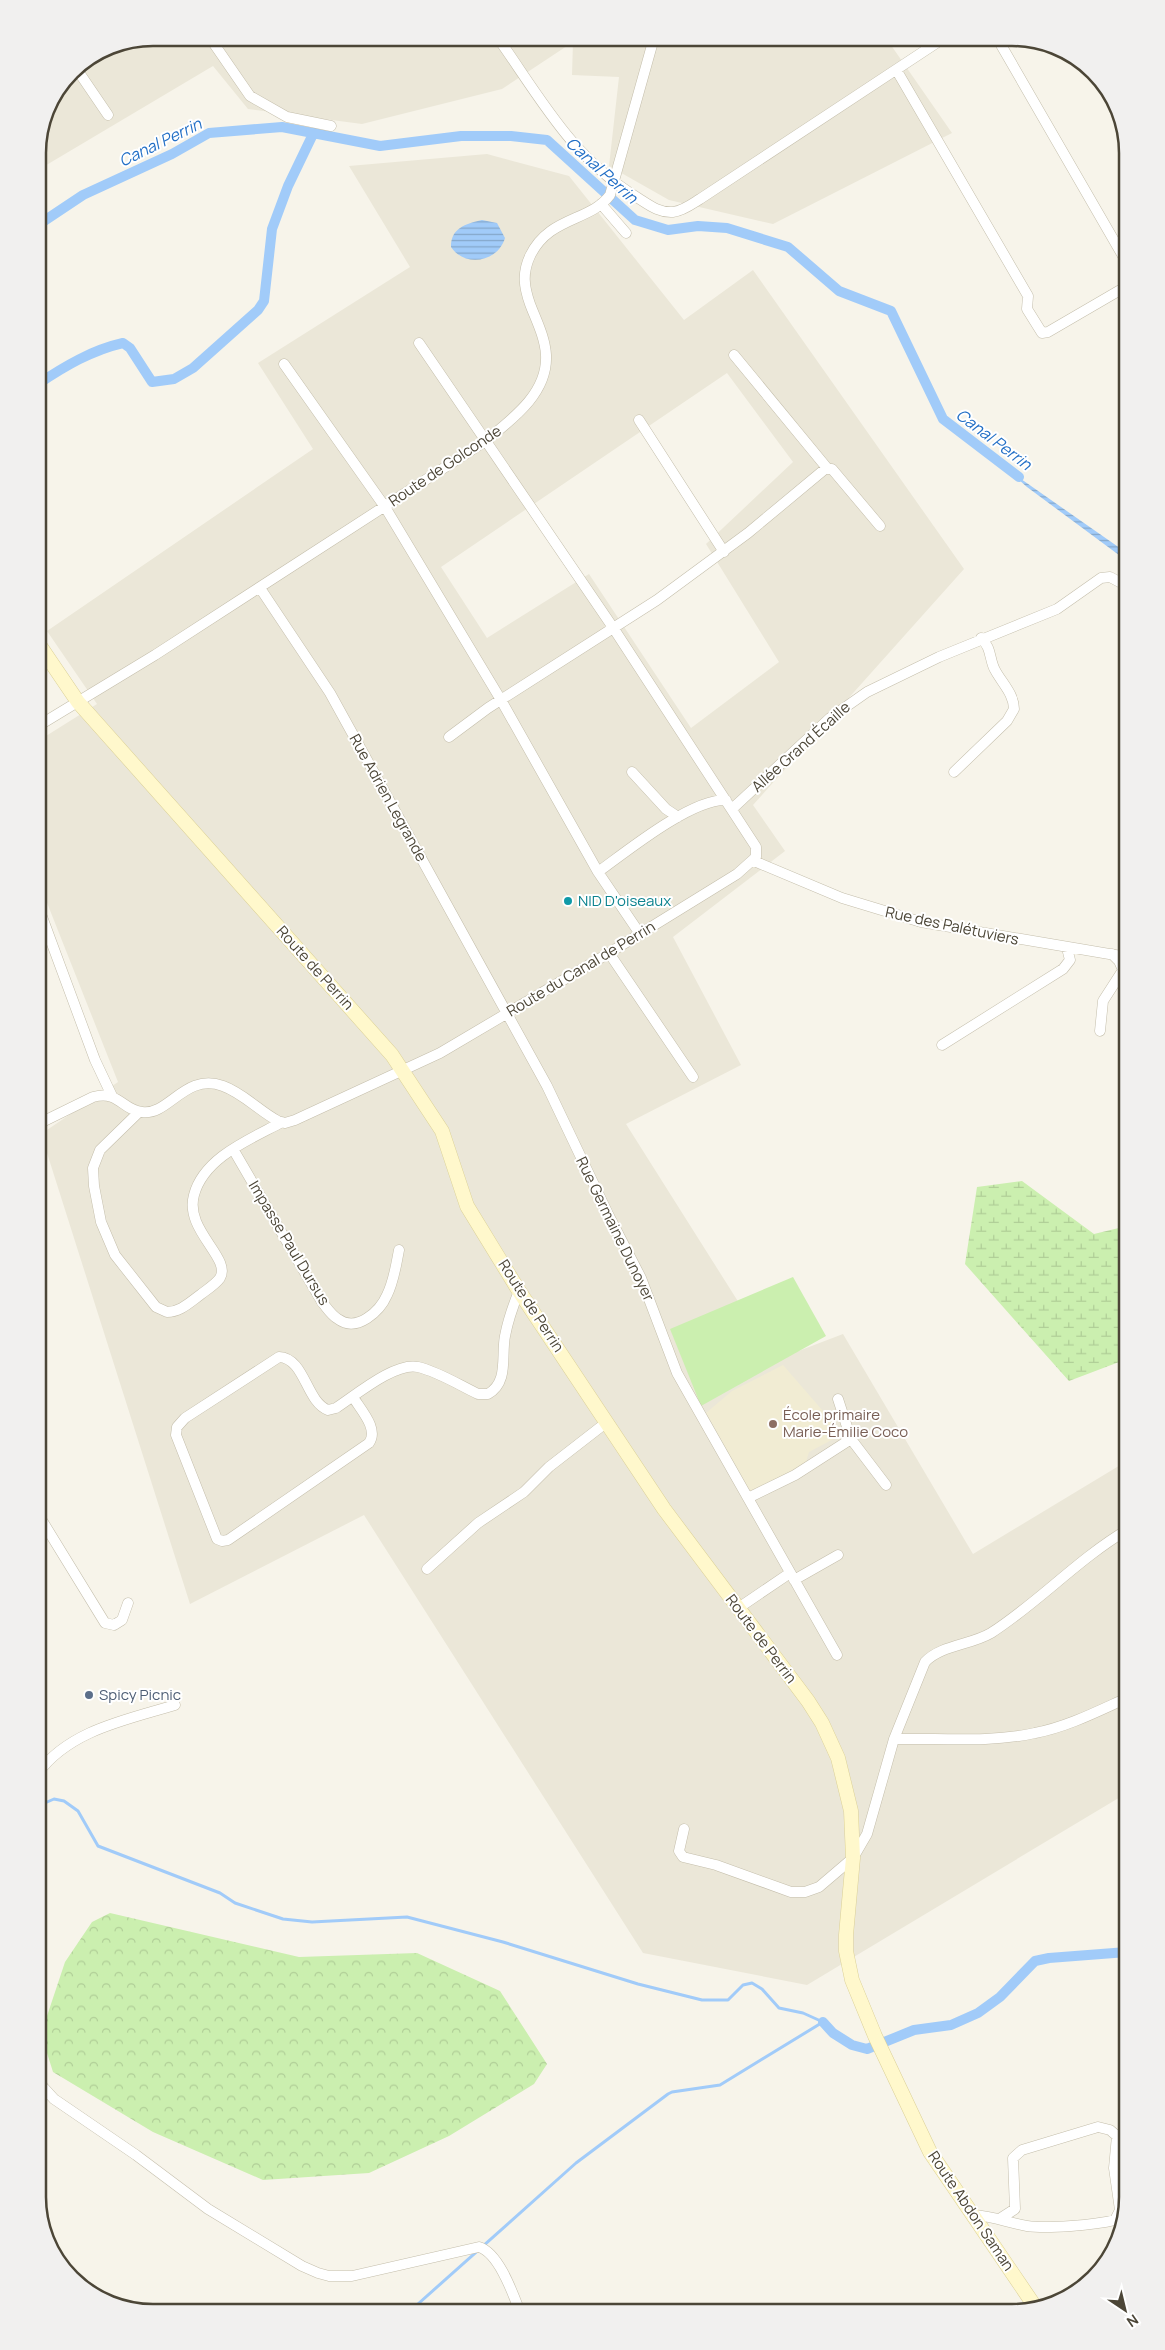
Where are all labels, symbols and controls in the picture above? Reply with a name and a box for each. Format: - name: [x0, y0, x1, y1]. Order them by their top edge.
- water label: Canal Perrin: [115, 112, 205, 171]
- water label: Canal Perrin: [561, 132, 643, 208]
- water label: Canal Perrin: [952, 403, 1037, 475]
- street label: Route de Golconde: [384, 420, 505, 511]
- street label: Allée Grand Écaille: [747, 696, 855, 797]
- street label: Rue Adrien Legrande: [345, 730, 432, 866]
- place label: NID D'oiseaux: [578, 890, 671, 911]
- marker: NID D'oiseaux: [562, 895, 574, 907]
- street label: Rue des Palétuviers: [884, 901, 1021, 950]
- street label: Route du Canal de Perrin: [502, 916, 659, 1021]
- street label: Route de Perrin: [272, 921, 359, 1014]
- street label: Rue Germaine Dunoyer: [571, 1153, 660, 1305]
- street label: Impasse Paul Dursus: [244, 1176, 335, 1309]
- street label: Route de Perrin: [494, 1255, 569, 1356]
- place label: École primaire Marie-Émilie Coco: [783, 1404, 908, 1442]
- marker: École primaire Marie-Émilie Coco: [767, 1418, 779, 1430]
- street label: Route de Perrin: [721, 1590, 802, 1688]
- place label: Spicy Picnic: [99, 1684, 181, 1705]
- marker: Spicy Picnic: [83, 1689, 95, 1701]
- street label: Route Abdon Saman: [923, 2147, 1019, 2275]
- north arrow: [1100, 2285, 1150, 2335]
- text: N: [1123, 2310, 1142, 2332]

